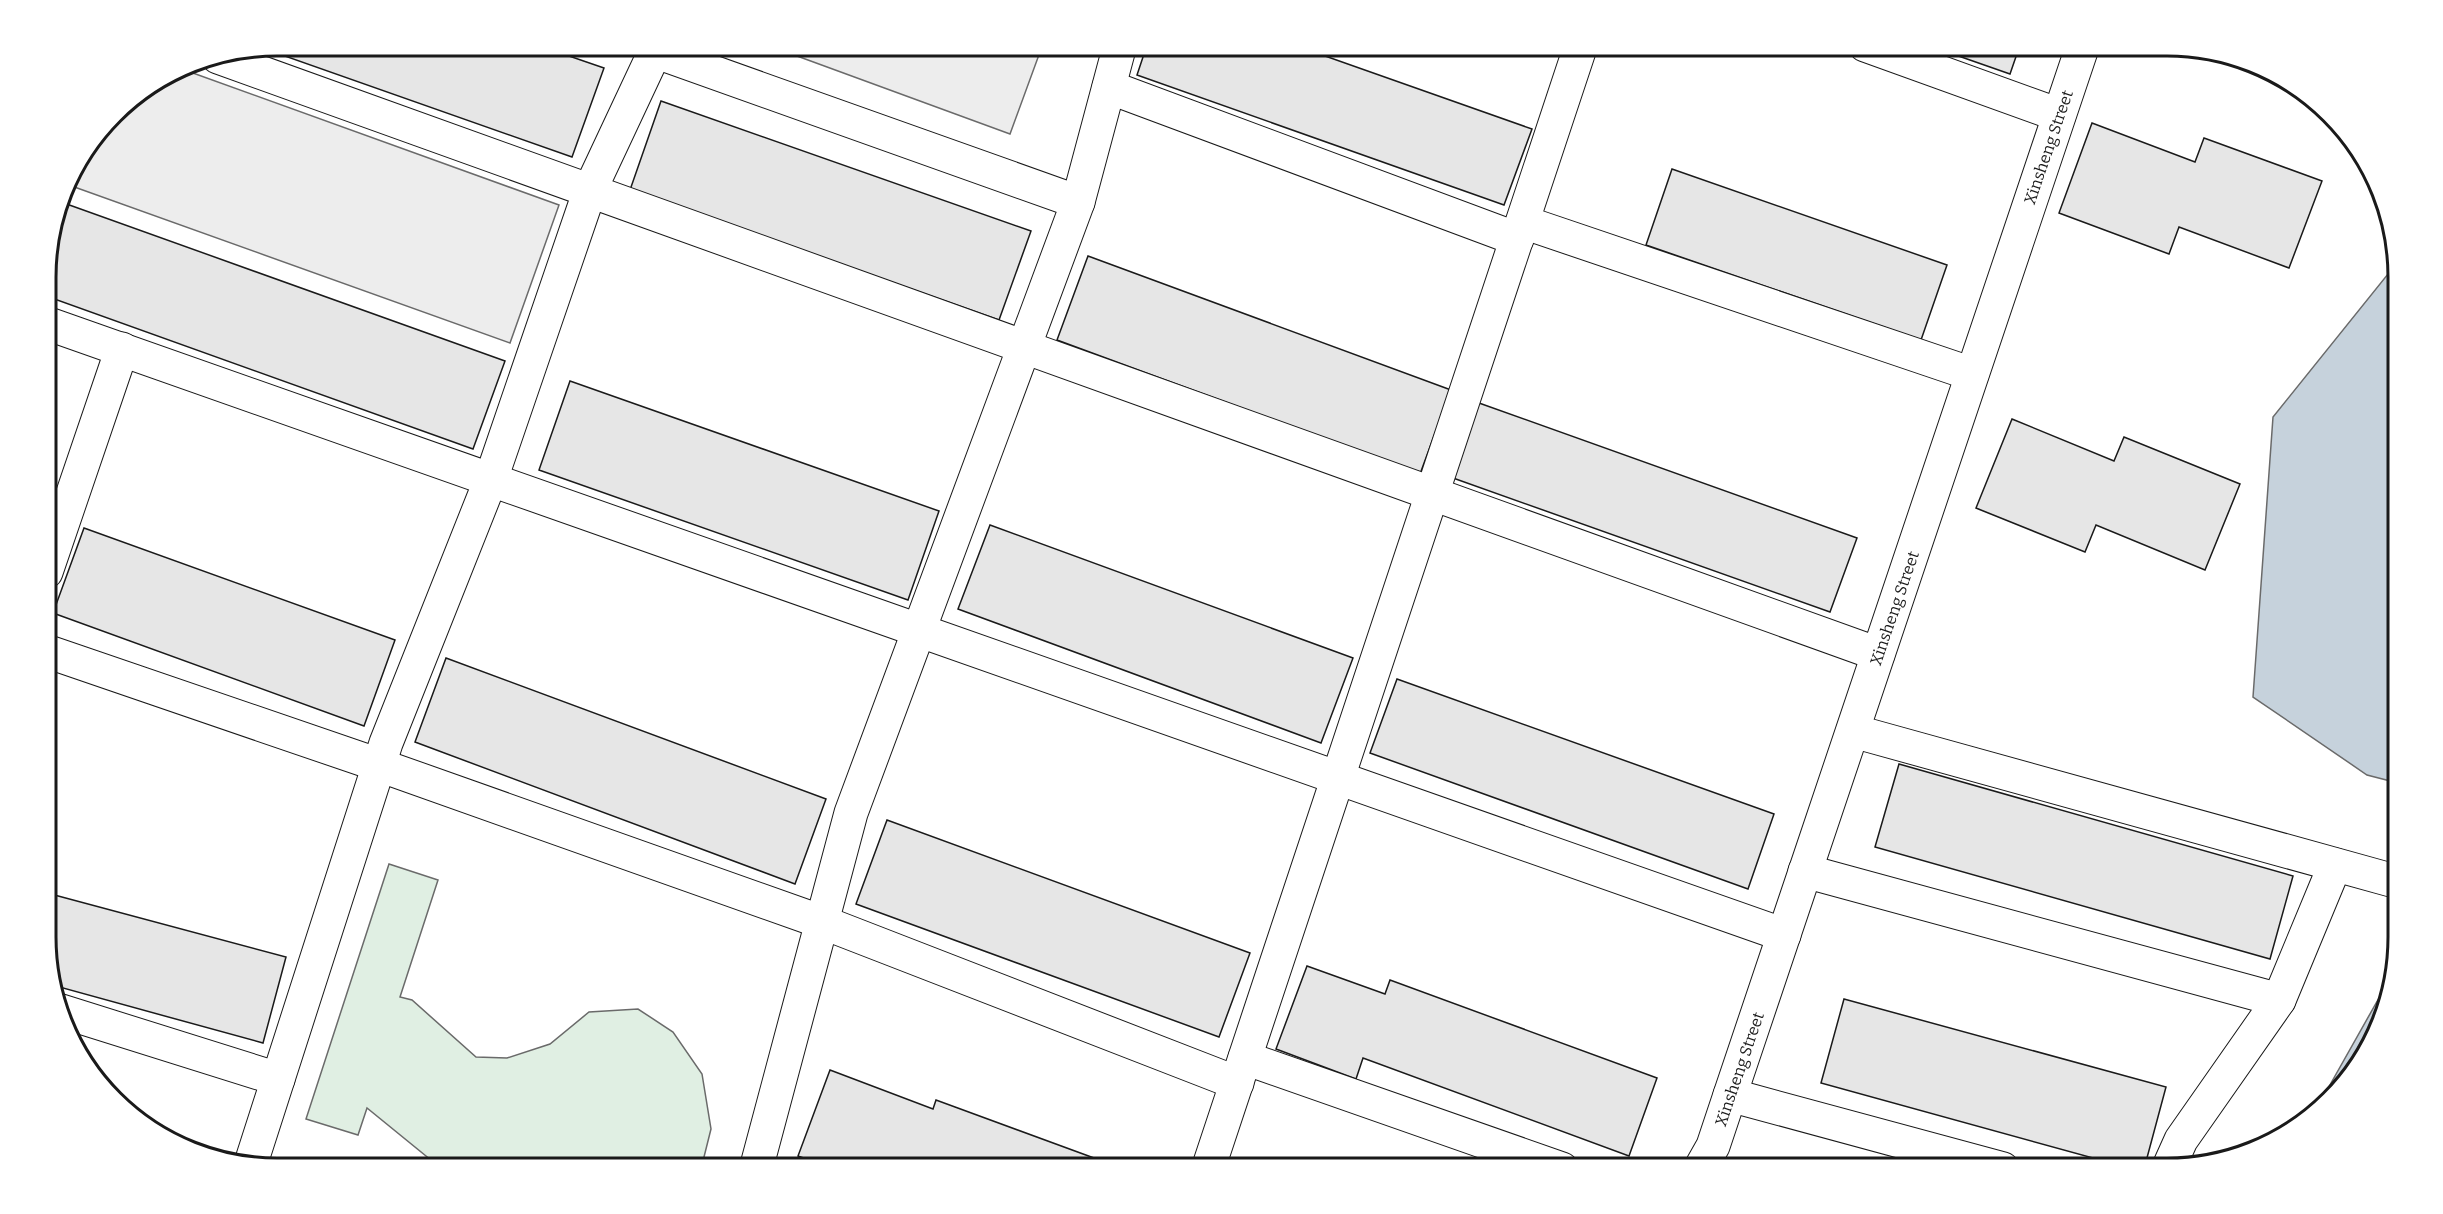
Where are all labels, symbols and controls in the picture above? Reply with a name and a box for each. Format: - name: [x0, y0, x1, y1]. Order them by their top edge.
- street label: Xinsheng Street: [2020, 87, 2077, 207]
- street label: Xinsheng Street: [1866, 548, 1923, 668]
- street label: Xinsheng Street: [1711, 1009, 1768, 1129]

